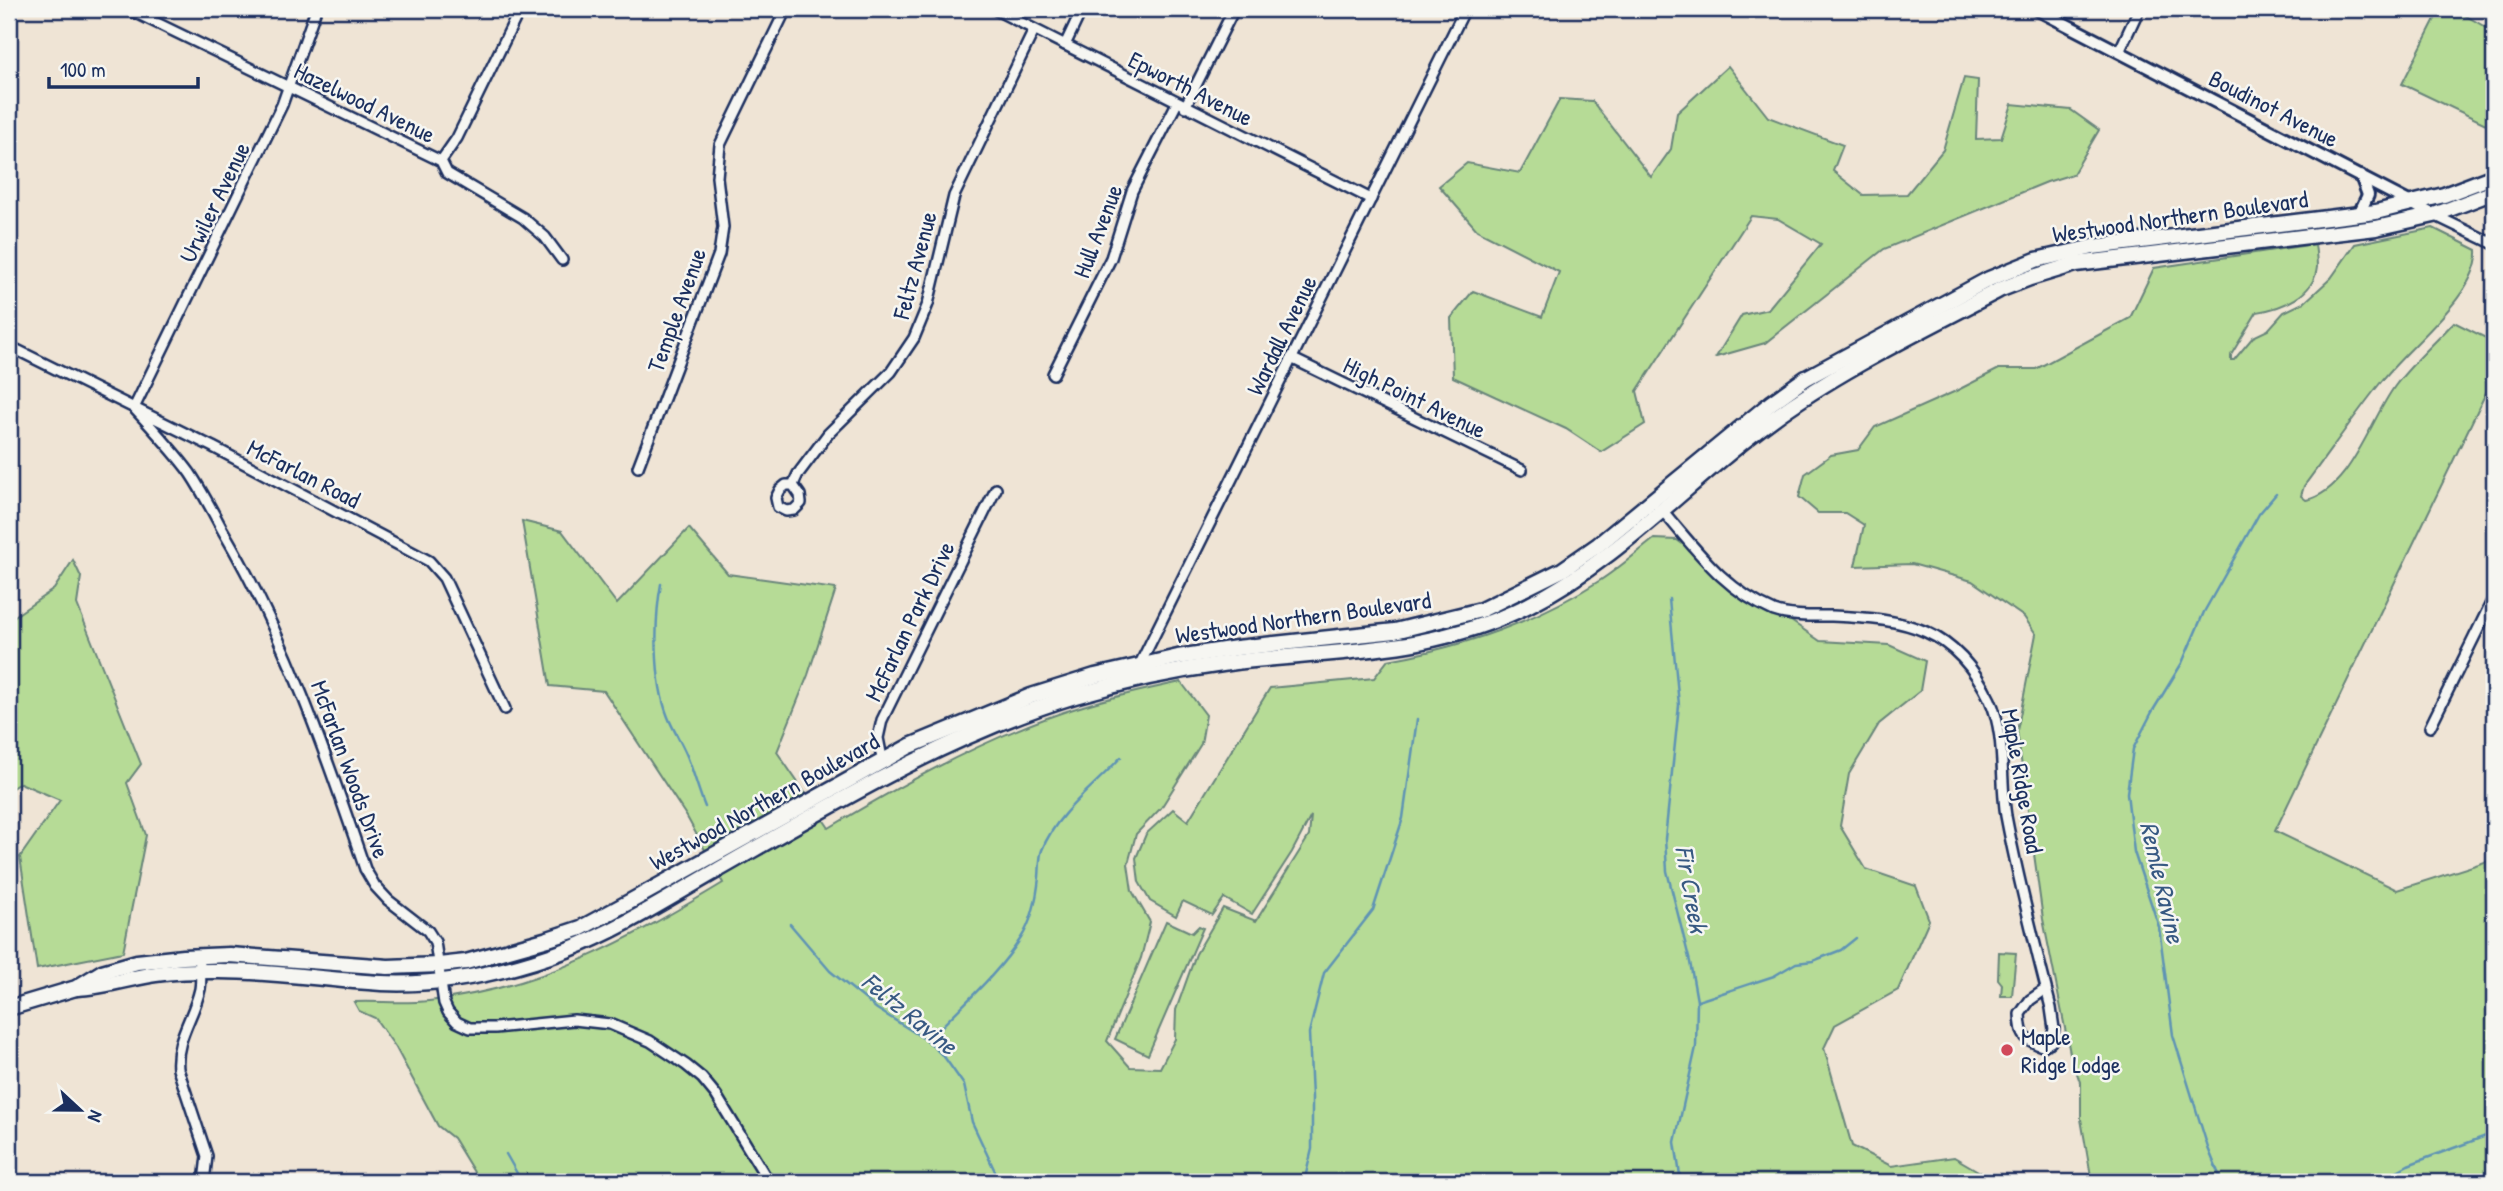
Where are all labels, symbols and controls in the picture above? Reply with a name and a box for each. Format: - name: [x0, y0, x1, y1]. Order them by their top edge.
- street label: Epworth Avenue: [1123, 43, 1259, 133]
- scale bar: [49, 46, 198, 90]
- street label: Hazelwood Avenue: [289, 54, 441, 150]
- text: 100 m: [60, 55, 106, 84]
- street label: Boudinot Avenue: [2204, 62, 2345, 155]
- street label: Urwiler Avenue: [171, 136, 257, 268]
- street label: Hull Avenue: [1065, 179, 1130, 282]
- street label: Westwood Northern Boulevard: [2050, 182, 2310, 250]
- street label: Feltz Avenue: [884, 207, 944, 323]
- street label: Temple Avenue: [639, 243, 713, 376]
- street label: Wardall Avenue: [1238, 270, 1324, 400]
- street label: High Point Avenue: [1338, 349, 1492, 446]
- street label: McFarlan Road: [242, 431, 366, 515]
- street label: McFarlan Park Drive: [856, 535, 962, 706]
- street label: Westwood Northern Boulevard: [1173, 583, 1433, 651]
- street label: McFarlan Woods Drive: [304, 676, 398, 863]
- street label: Maple Ridge Road: [1995, 706, 2051, 856]
- street label: Westwood Northern Boulevard: [644, 725, 884, 877]
- water label: Remle Ravine: [2132, 818, 2194, 948]
- water label: Fir Creek: [1667, 843, 1717, 937]
- water label: Feltz Ravine: [855, 964, 966, 1063]
- place label: Maple Ridge Lodge: [2021, 1020, 2121, 1080]
- marker: Maple Ridge Lodge: [1999, 1042, 2015, 1058]
- north arrow: [46, 1076, 116, 1146]
- text: N: [82, 1107, 110, 1126]

